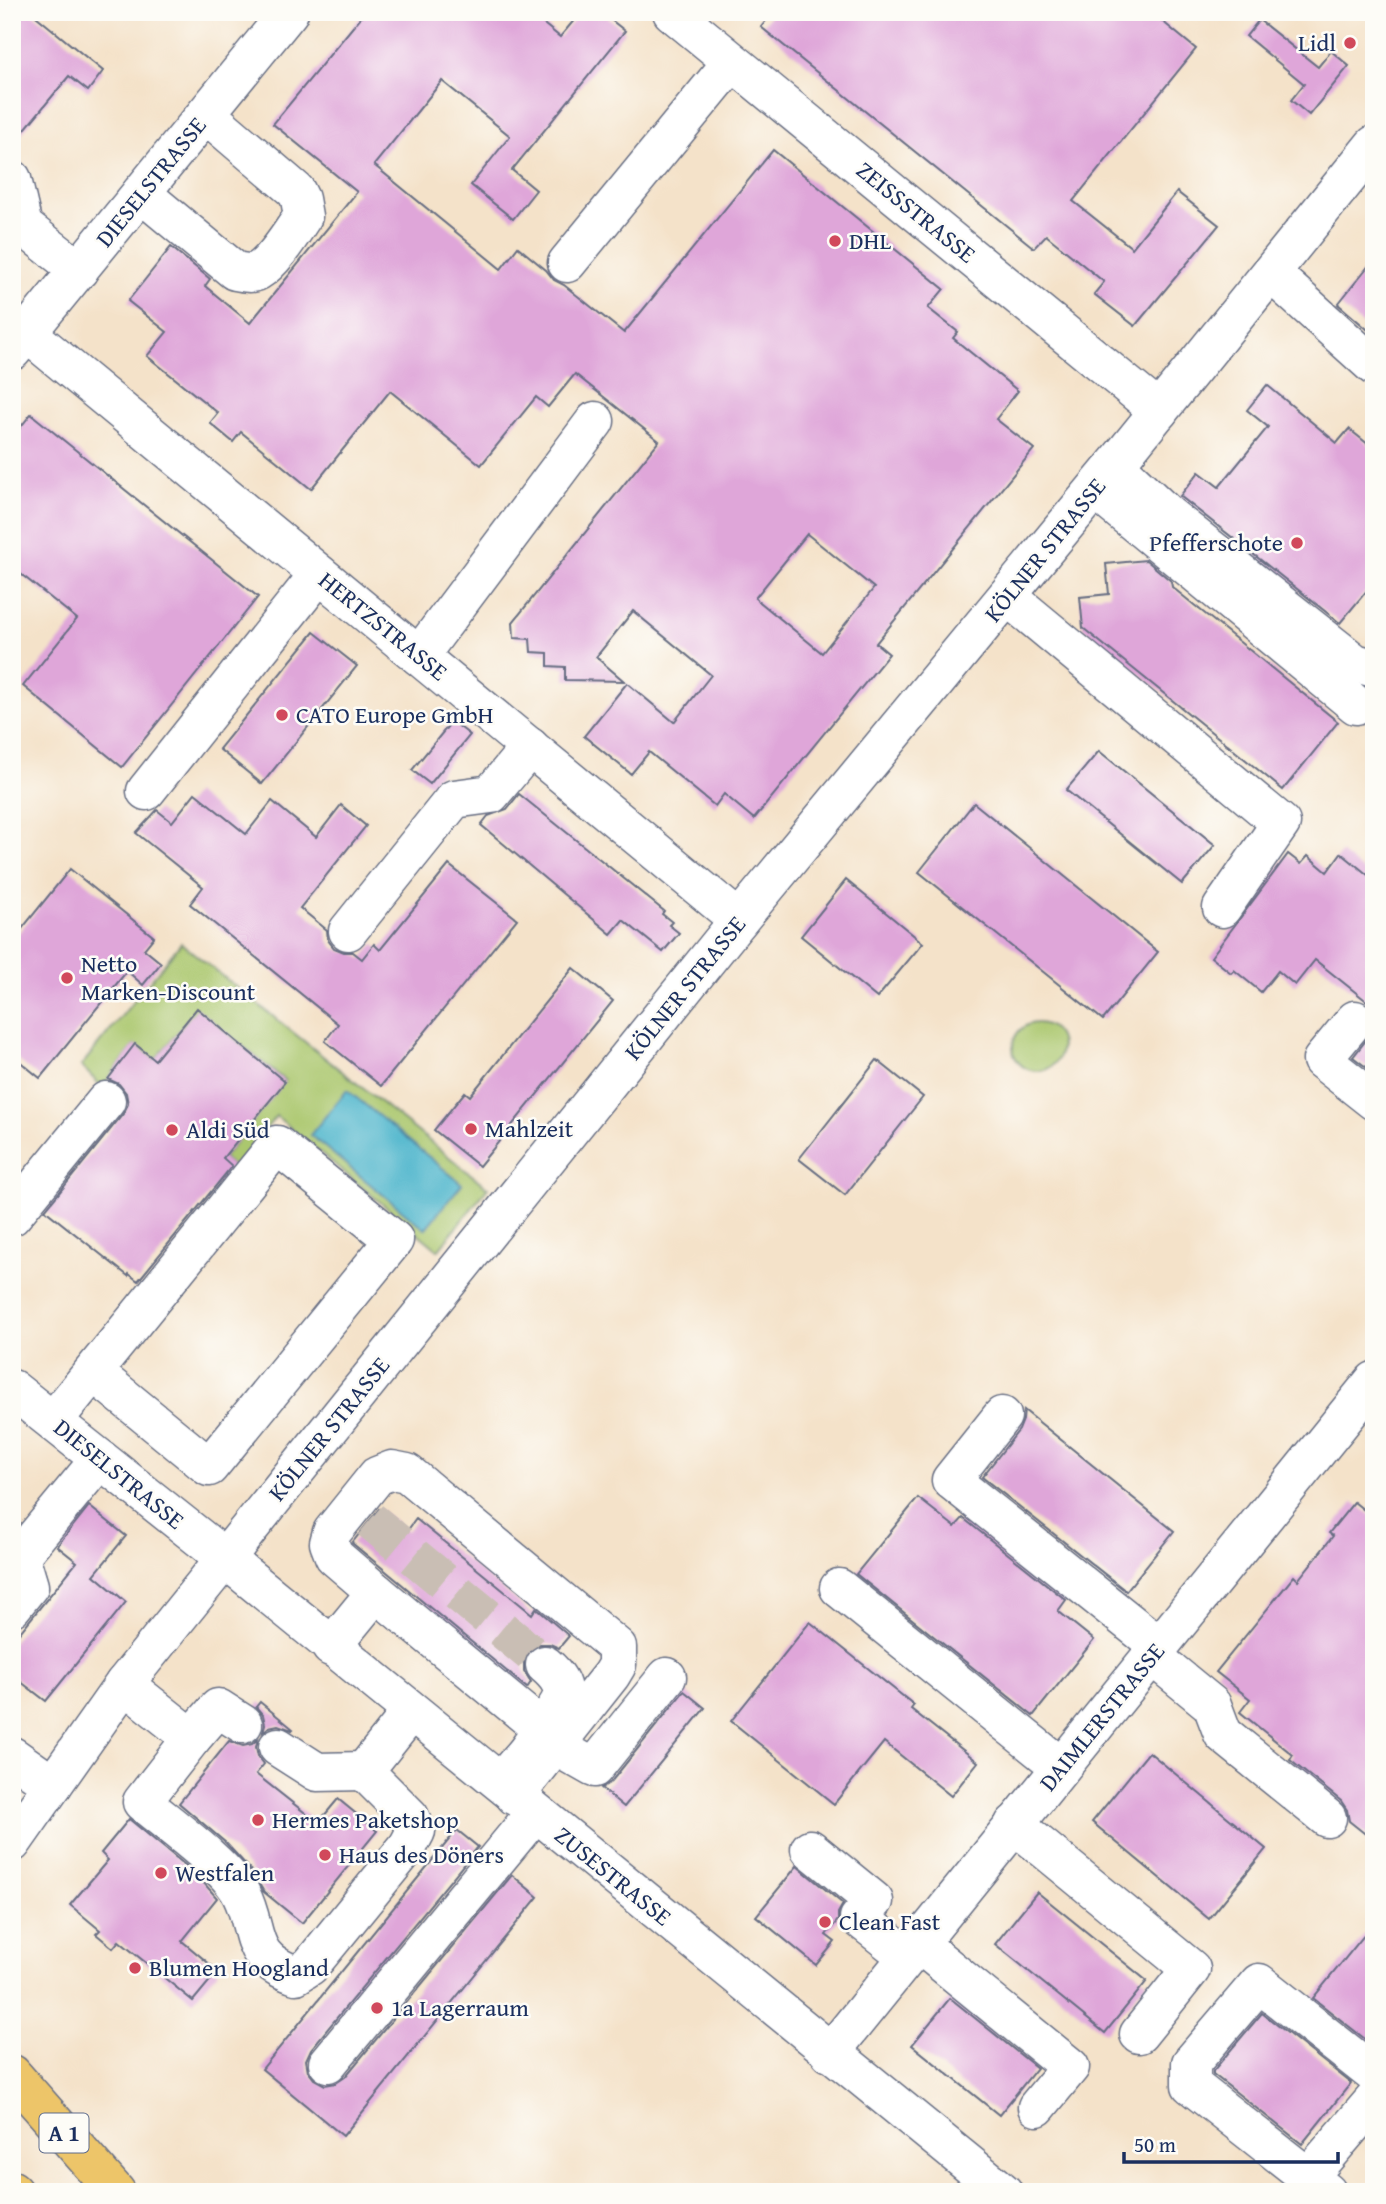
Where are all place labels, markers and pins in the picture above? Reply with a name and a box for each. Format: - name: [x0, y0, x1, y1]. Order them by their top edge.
- place label: Lidl: [1298, 25, 1336, 60]
- marker: Lidl: [1342, 35, 1358, 51]
- place label: DHL: [849, 223, 892, 258]
- marker: DHL: [827, 233, 843, 249]
- place label: Pfefferschote: [1149, 525, 1283, 560]
- marker: Pfefferschote: [1289, 535, 1305, 551]
- place label: CATO Europe GmbH: [296, 697, 494, 732]
- marker: CATO Europe GmbH: [274, 707, 290, 723]
- place label: Netto Marken-Discount: [81, 946, 256, 1009]
- marker: Netto Marken-Discount: [59, 970, 75, 986]
- place label: Mahlzeit: [485, 1111, 574, 1146]
- place label: Aldi Süd: [186, 1112, 270, 1147]
- marker: Mahlzeit: [463, 1121, 479, 1137]
- marker: Aldi Süd: [164, 1122, 180, 1138]
- place label: Hermes Paketshop: [272, 1802, 459, 1837]
- marker: Hermes Paketshop: [250, 1812, 266, 1828]
- place label: Haus des Döners: [339, 1837, 504, 1872]
- marker: Haus des Döners: [317, 1847, 333, 1863]
- place label: Westfalen: [175, 1855, 275, 1890]
- marker: Westfalen: [153, 1865, 169, 1881]
- place label: Clean Fast: [839, 1904, 941, 1939]
- marker: Clean Fast: [817, 1914, 833, 1930]
- place label: Blumen Hoogland: [149, 1950, 329, 1985]
- marker: Blumen Hoogland: [127, 1960, 143, 1976]
- place label: 1a Lagerraum: [391, 1990, 529, 2025]
- marker: 1a Lagerraum: [369, 2000, 385, 2016]

